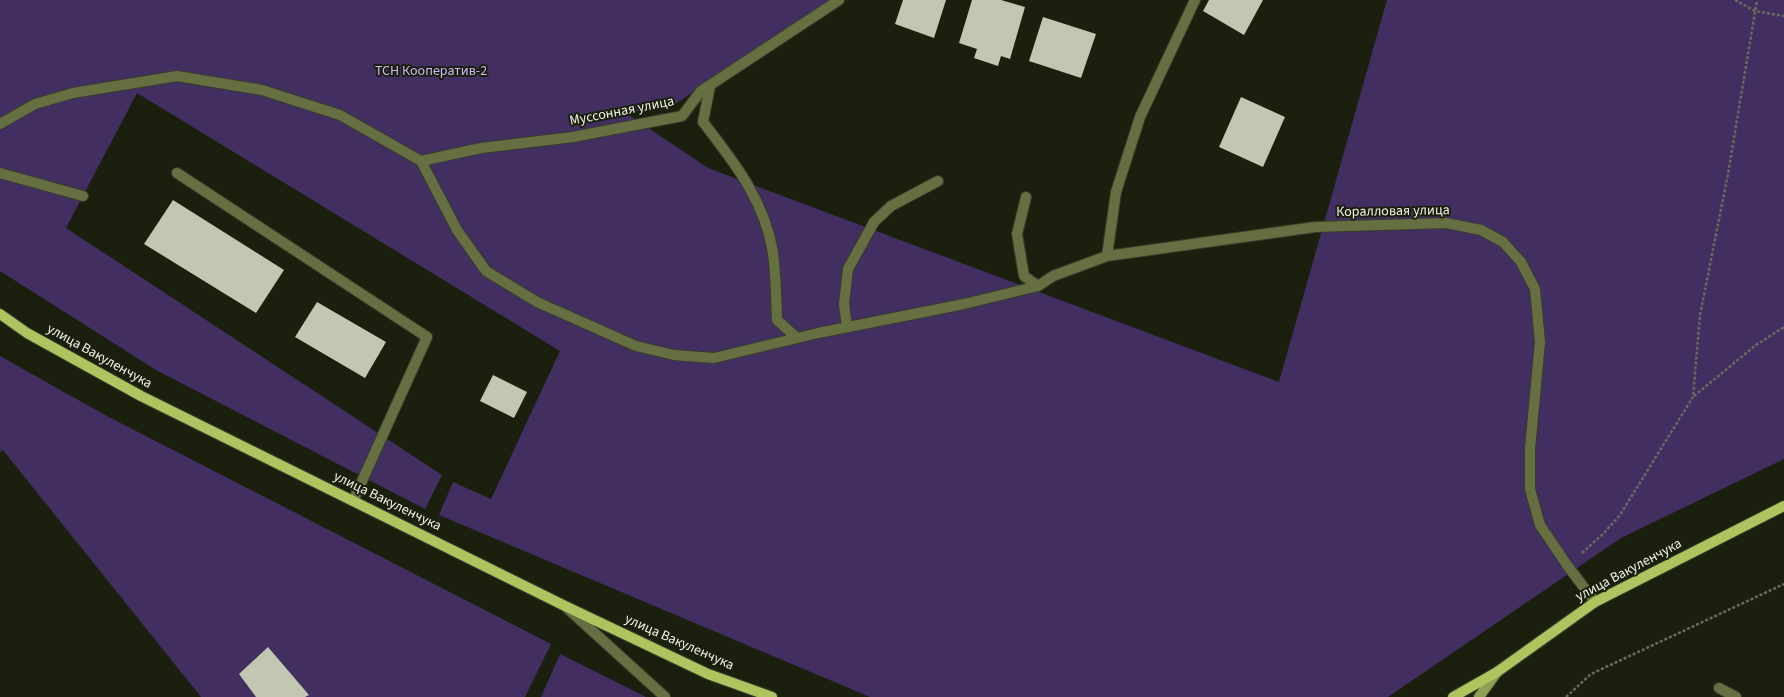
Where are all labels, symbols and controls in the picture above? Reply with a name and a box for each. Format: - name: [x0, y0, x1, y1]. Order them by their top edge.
- park label: ТСН Кооператив-2: [375, 64, 487, 80]
- street label: Муссонная улица: [568, 94, 676, 130]
- street label: Коралловая улица: [1336, 203, 1450, 221]
- street label: улица Вакуленчука: [43, 321, 155, 393]
- street label: улица Вакуленчука: [330, 469, 444, 535]
- street label: улица Вакуленчука: [1573, 536, 1685, 606]
- street label: улица Вакуленчука: [622, 611, 736, 675]

